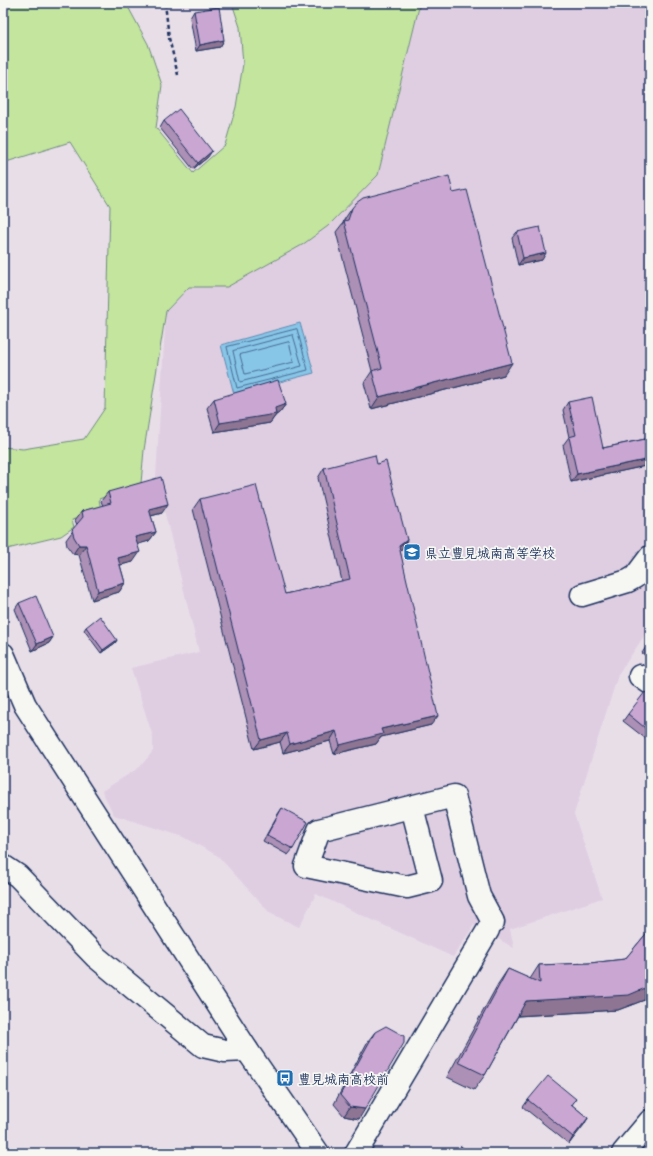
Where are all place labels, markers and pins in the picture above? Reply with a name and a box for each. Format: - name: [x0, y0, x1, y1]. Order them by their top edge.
- school or university icon: 県立豊見城南高等学校: [402, 542, 422, 562]
- place label: 県立豊見城南高等学校: [425, 544, 555, 561]
- bus stop icon: 豊見城南高校前: [275, 1068, 295, 1088]
- place label: 豊見城南高校前: [298, 1070, 389, 1087]

